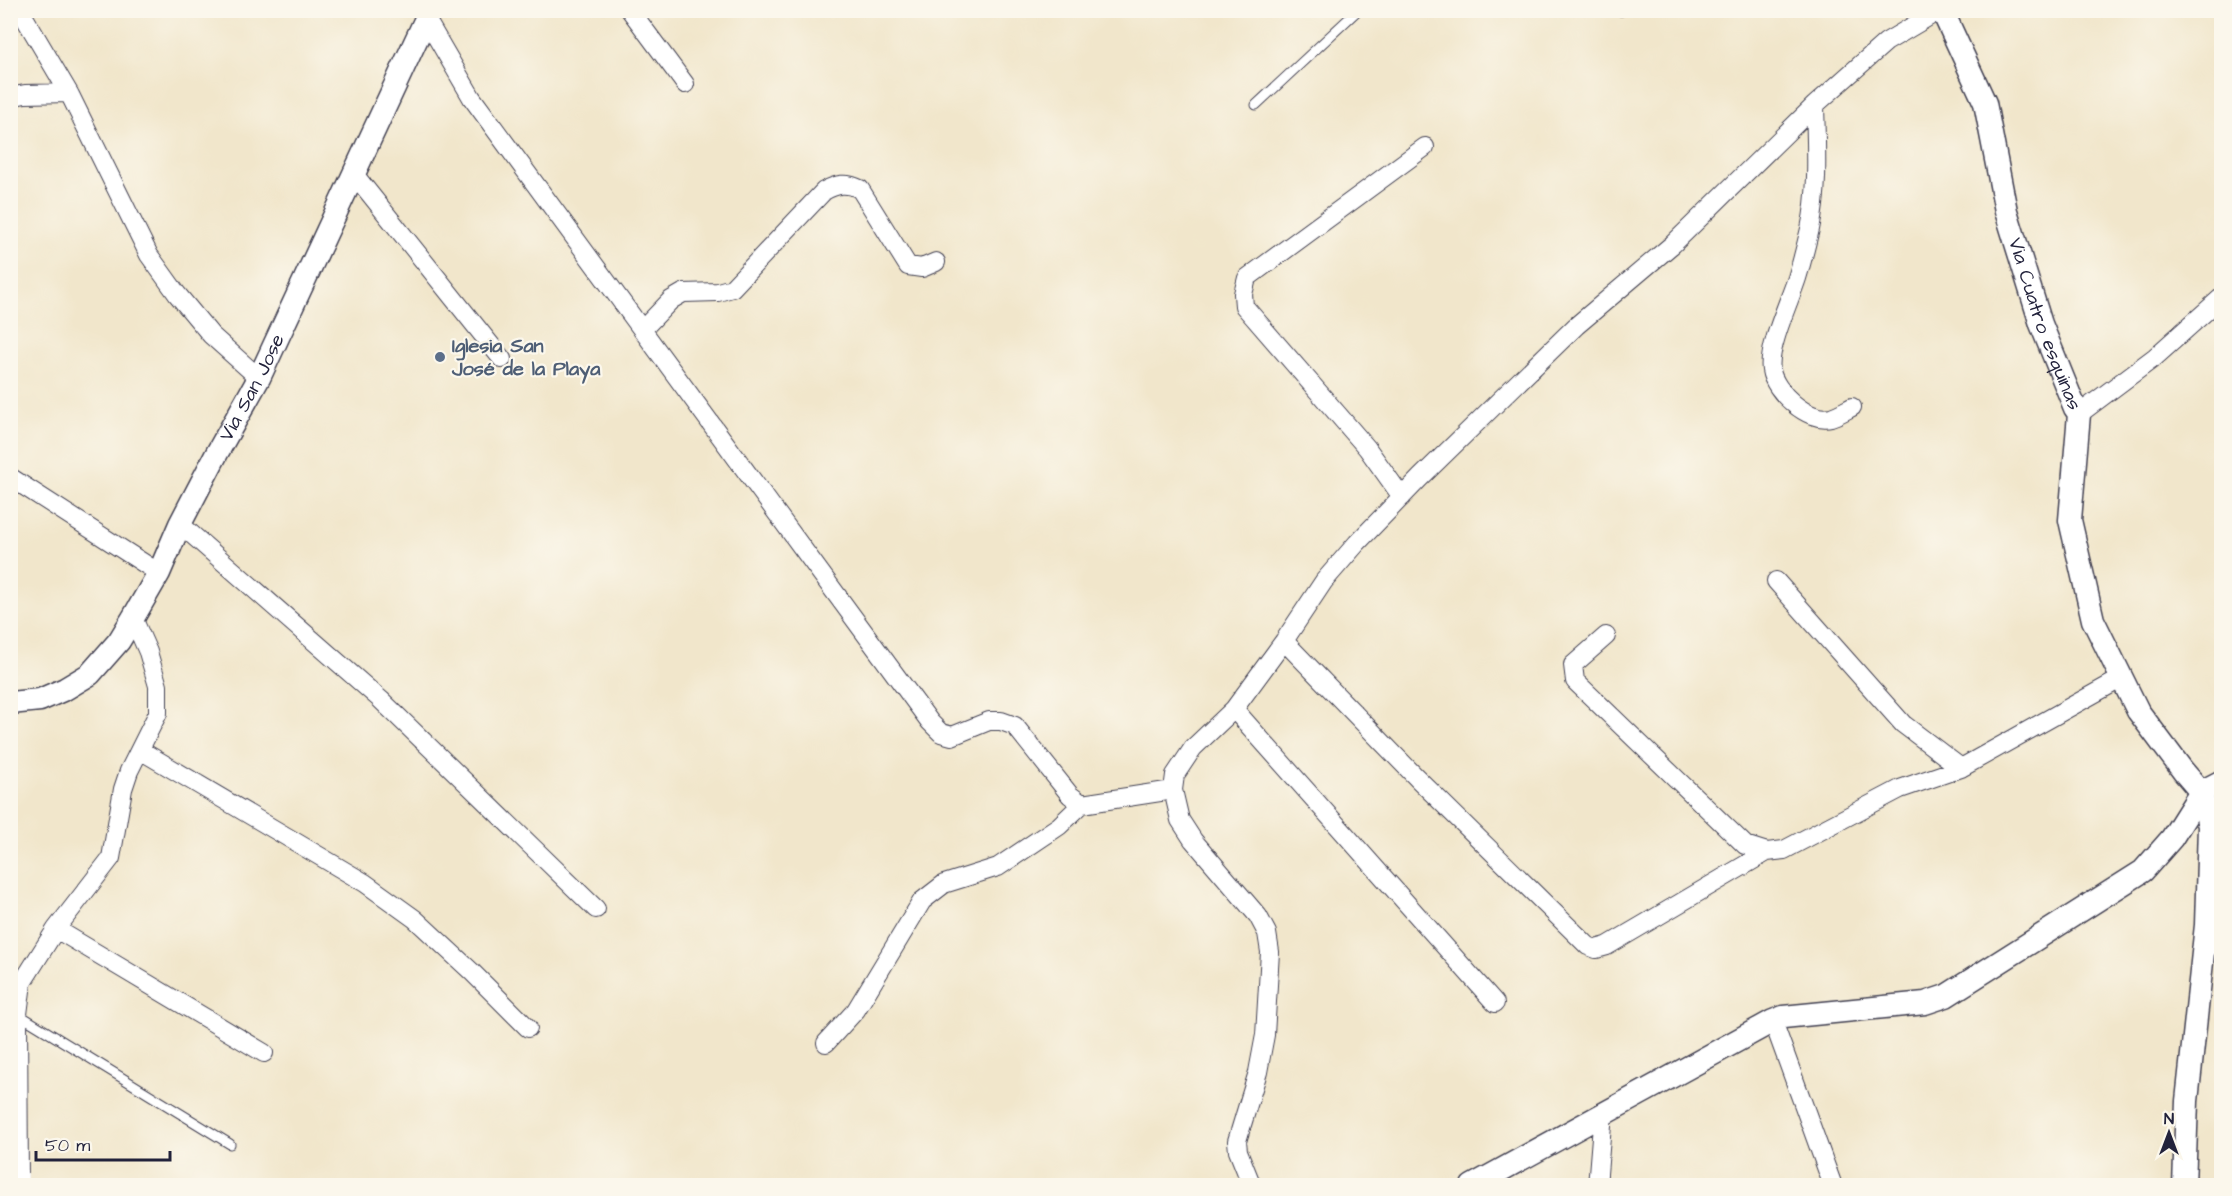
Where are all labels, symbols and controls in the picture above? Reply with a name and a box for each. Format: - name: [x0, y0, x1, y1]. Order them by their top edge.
- street label: Via Cuatro esquinas: [2001, 234, 2088, 414]
- street label: Via San Jose: [212, 329, 292, 446]
- place label: Iglesia San José de la Playa: [451, 332, 601, 384]
- marker: Iglesia San José de la Playa: [433, 350, 447, 364]
- north arrow: [2139, 1103, 2199, 1163]
- text: N: [2164, 1108, 2174, 1130]
- scale bar: [36, 1124, 170, 1162]
- text: 50 m: [45, 1133, 90, 1158]

